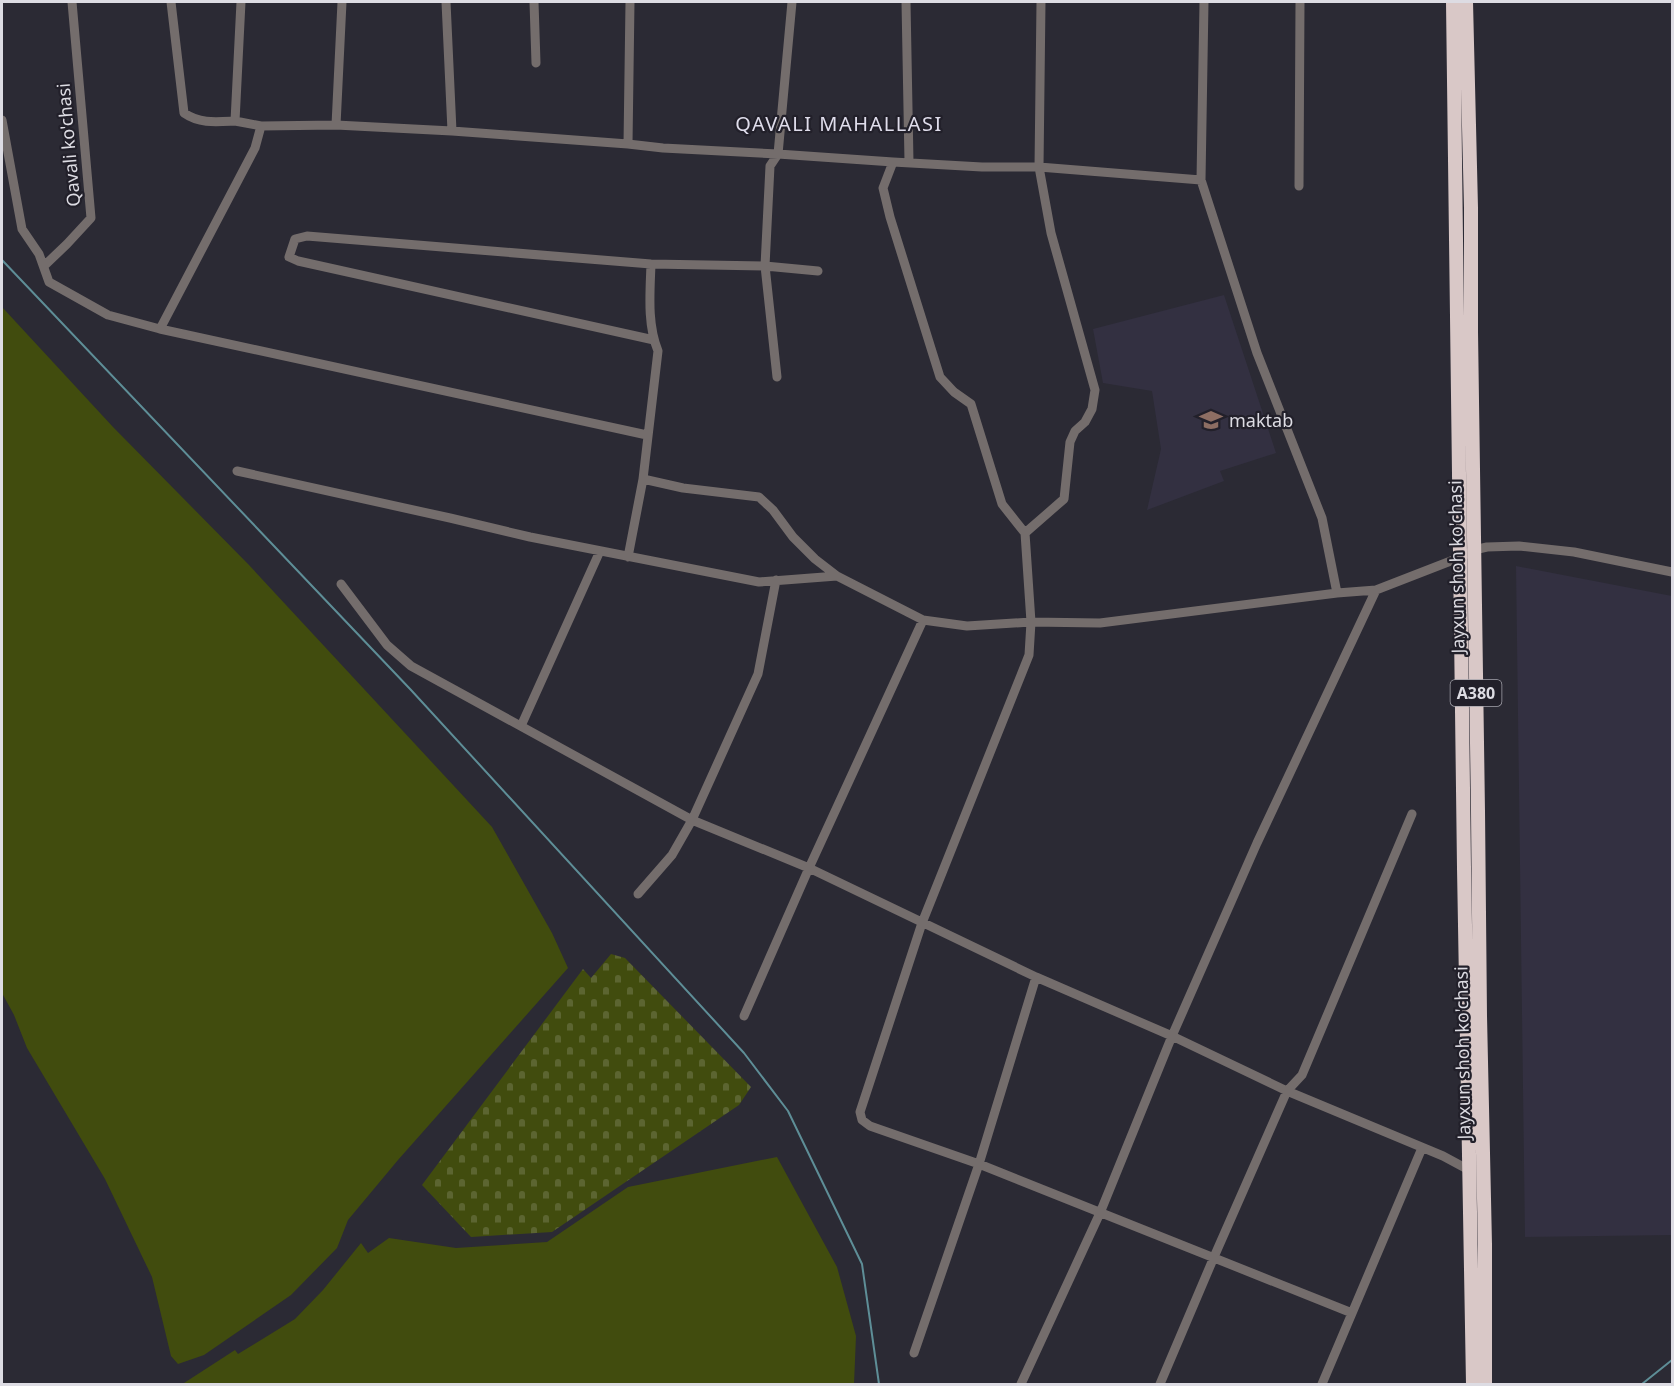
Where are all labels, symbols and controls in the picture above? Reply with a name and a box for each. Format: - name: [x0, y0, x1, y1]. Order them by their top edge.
- street label: Qavali ko'chasi: [51, 82, 85, 208]
- district label: QAVALI MAHALLASI: [735, 110, 943, 137]
- school or university icon: maktab: [1198, 407, 1224, 433]
- place label: maktab: [1229, 408, 1293, 432]
- street label: Jayxun shoh ko'chasi: [1442, 480, 1470, 656]
- road number: A380: [1450, 680, 1502, 706]
- street label: Jayxun shoh ko'chasi: [1448, 966, 1476, 1142]

